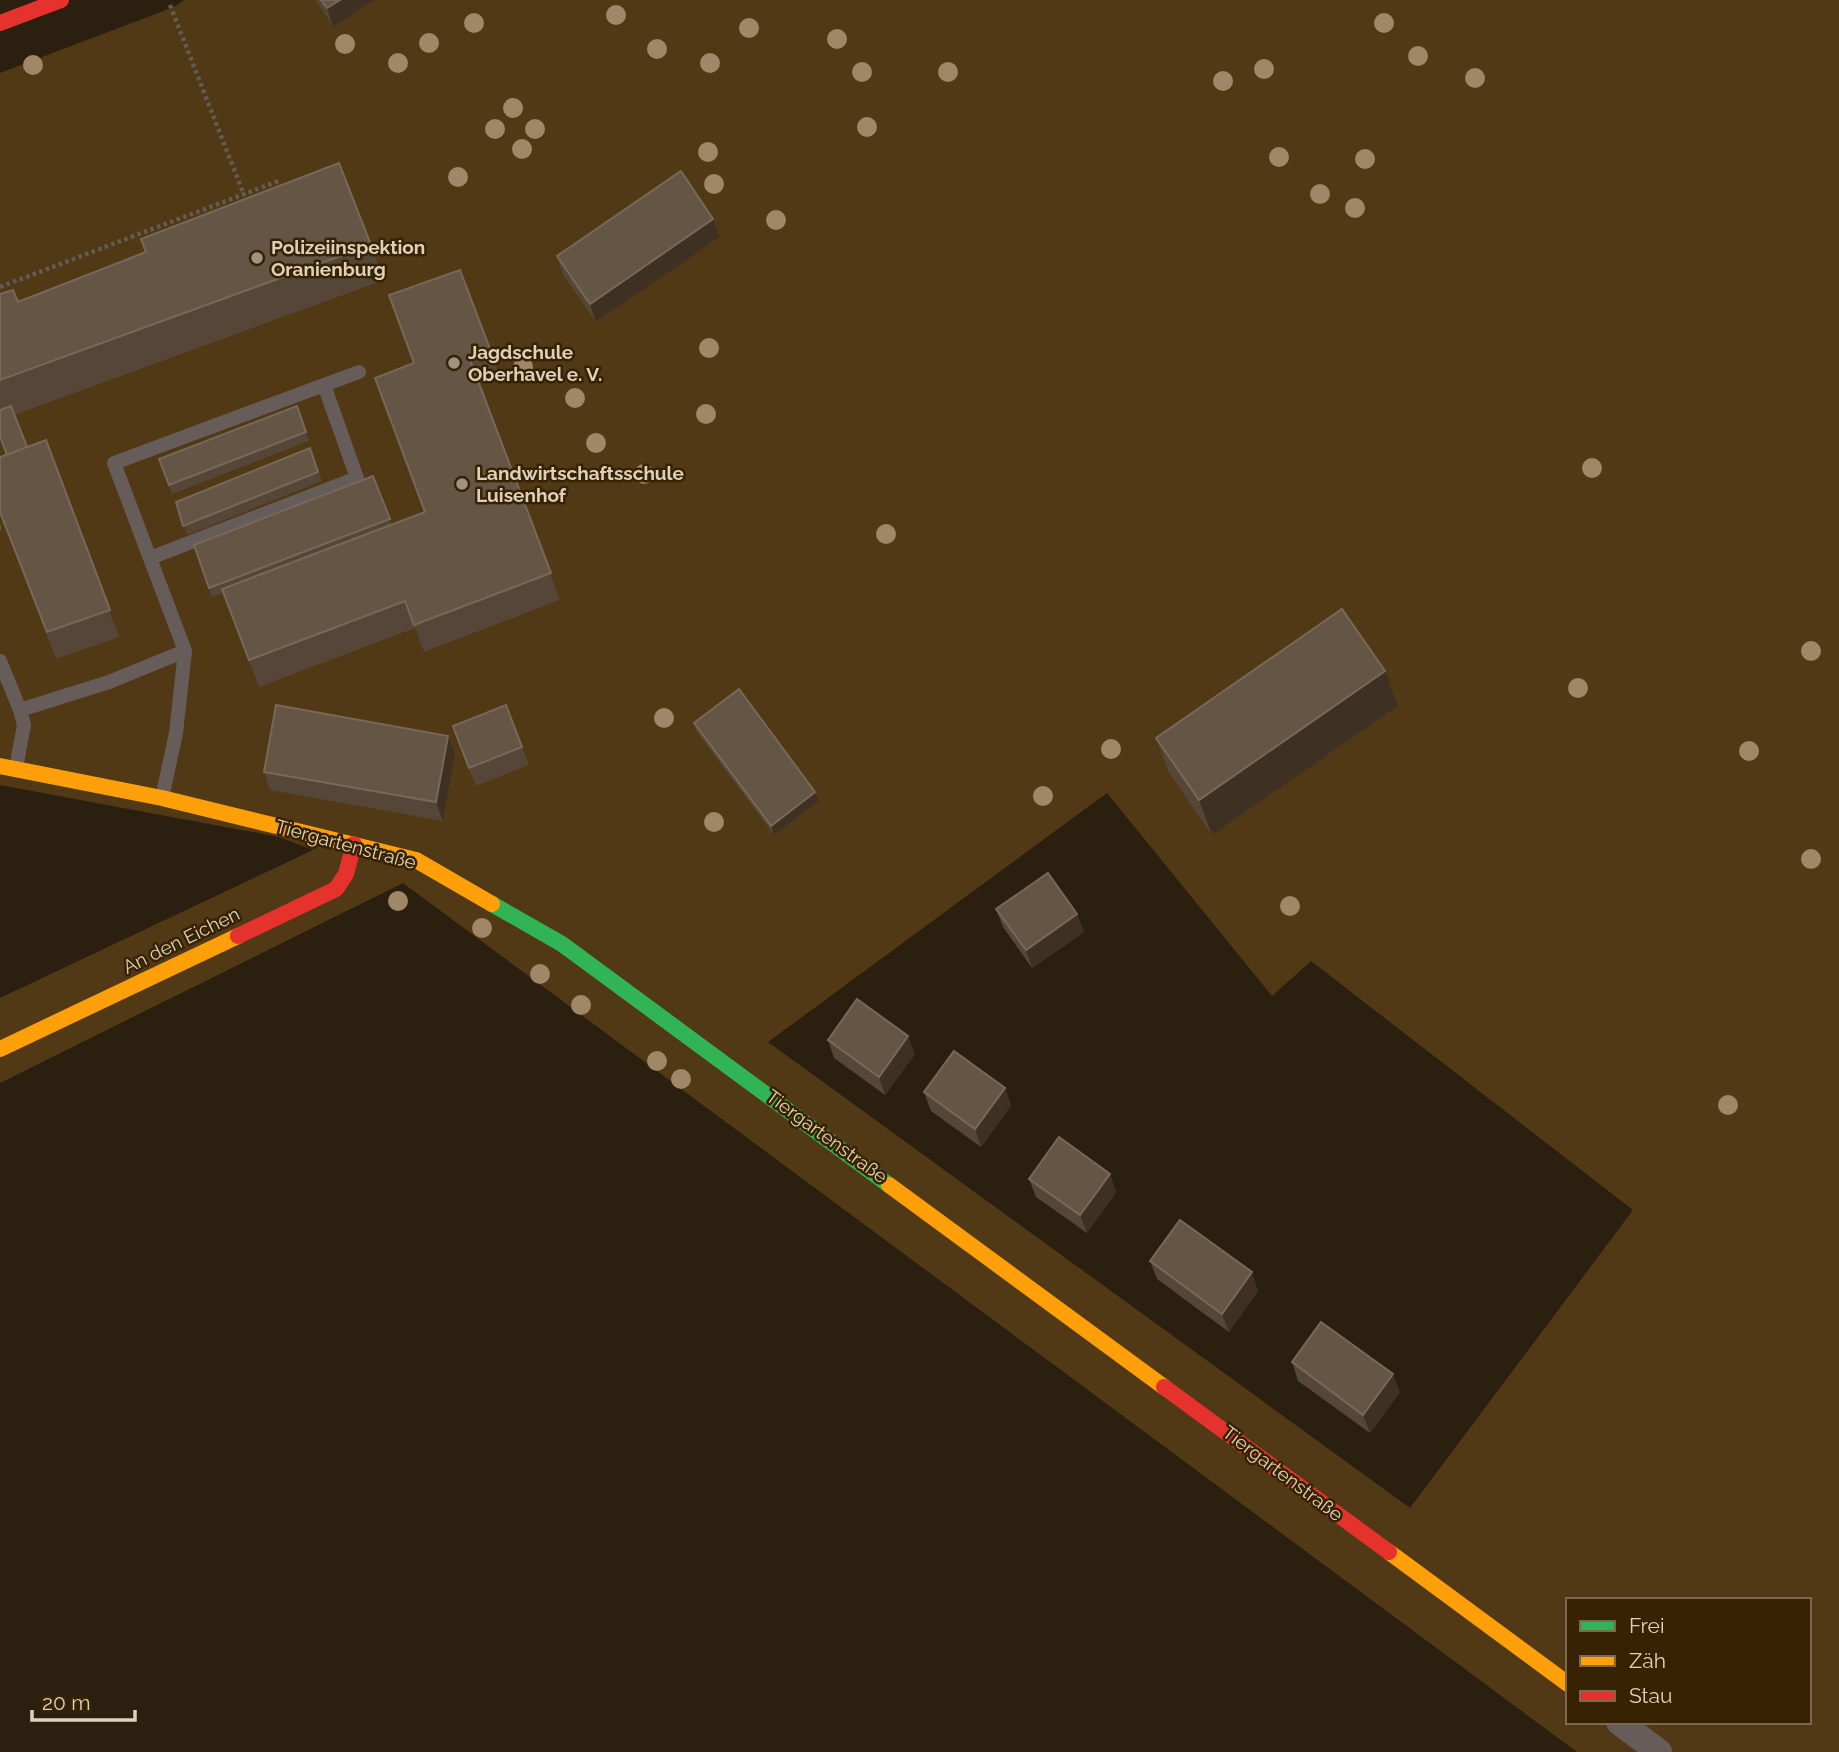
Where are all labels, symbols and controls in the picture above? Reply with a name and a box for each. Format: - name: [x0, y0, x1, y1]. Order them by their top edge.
- place label: Polizeiinspektion Oranienburg: [271, 236, 425, 280]
- marker: Polizeiinspektion Oranienburg: [249, 250, 265, 266]
- place label: Jagdschule Oberhavel e. V.: [468, 341, 602, 385]
- marker: Jagdschule Oberhavel e. V.: [446, 355, 462, 371]
- place label: Landwirtschaftsschule Luisenhof: [476, 462, 684, 506]
- marker: Landwirtschaftsschule Luisenhof: [454, 476, 470, 492]
- street label: Tiergartenstraße: [273, 815, 419, 873]
- street label: An den Eichen: [119, 902, 243, 978]
- street label: Tiergartenstraße: [762, 1085, 892, 1187]
- street label: Tiergartenstraße: [1219, 1421, 1347, 1525]
- legend: [1566, 1598, 1811, 1724]
- text: Frei: [1629, 1613, 1665, 1638]
- text: Zäh: [1629, 1648, 1666, 1673]
- scale bar: [32, 1678, 135, 1722]
- text: Stau: [1629, 1683, 1673, 1708]
- text: 20 m: [42, 1690, 90, 1715]

